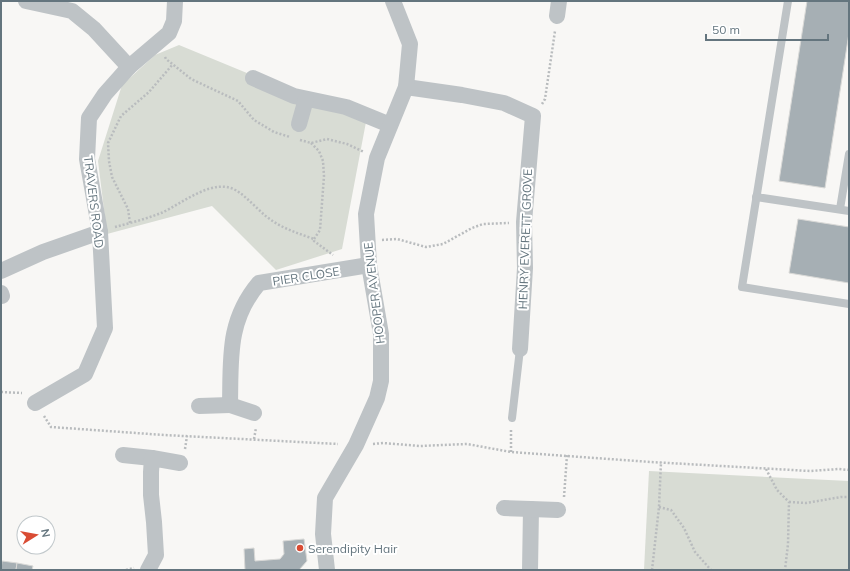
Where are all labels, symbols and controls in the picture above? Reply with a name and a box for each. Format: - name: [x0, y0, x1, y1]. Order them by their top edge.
- scale bar: [706, 16, 828, 42]
- text: 50 m: [712, 22, 740, 37]
- street label: TRAVERS ROAD: [81, 155, 107, 249]
- street label: HENRY EVERETT GROVE: [515, 168, 535, 310]
- street label: HOOPER AVENUE: [360, 241, 388, 345]
- street label: PIER CLOSE: [271, 263, 341, 289]
- north arrow: [16, 515, 56, 555]
- text: N: [38, 528, 53, 539]
- place label: Serendipity Hair: [308, 541, 398, 556]
- marker: Serendipity Hair: [295, 543, 305, 553]

